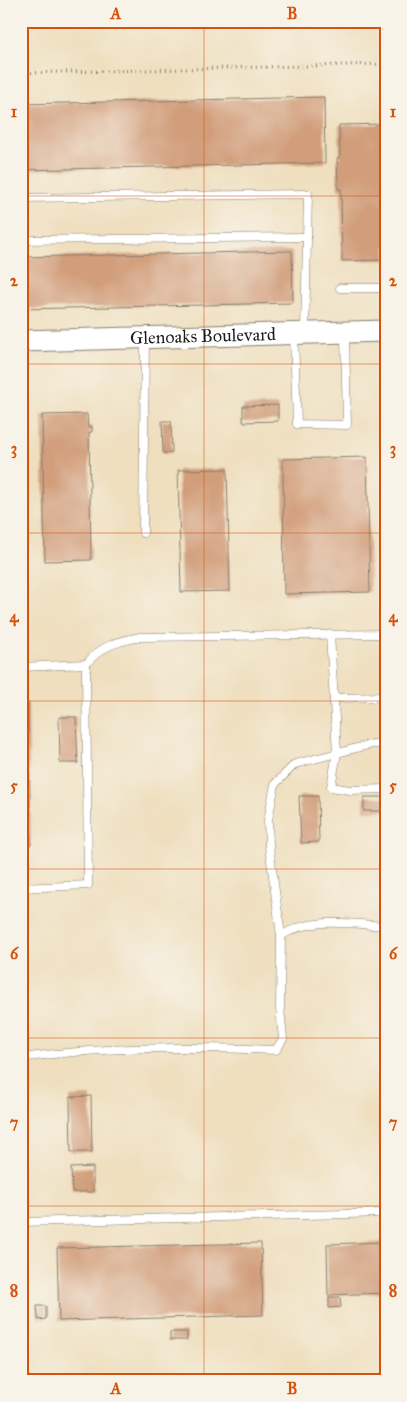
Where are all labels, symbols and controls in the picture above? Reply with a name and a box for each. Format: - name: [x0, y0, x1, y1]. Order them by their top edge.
- text: A: [110, 4, 122, 23]
- text: B: [287, 4, 297, 23]
- text: 1: [11, 102, 18, 121]
- text: 1: [390, 102, 397, 121]
- text: 2: [10, 271, 19, 290]
- text: 2: [389, 271, 398, 290]
- street label: Glenoaks Boulevard: [130, 323, 276, 349]
- text: 3: [11, 439, 17, 459]
- text: 3: [390, 439, 396, 459]
- text: 4: [10, 607, 20, 627]
- text: 4: [389, 607, 399, 627]
- text: 5: [10, 776, 18, 795]
- text: 5: [389, 776, 397, 795]
- text: 6: [10, 944, 19, 963]
- text: 6: [389, 944, 398, 963]
- text: 7: [10, 1113, 19, 1132]
- text: 7: [389, 1113, 398, 1132]
- text: 8: [10, 1281, 18, 1300]
- text: 8: [389, 1281, 397, 1300]
- text: A: [110, 1379, 122, 1398]
- text: B: [287, 1379, 297, 1398]

